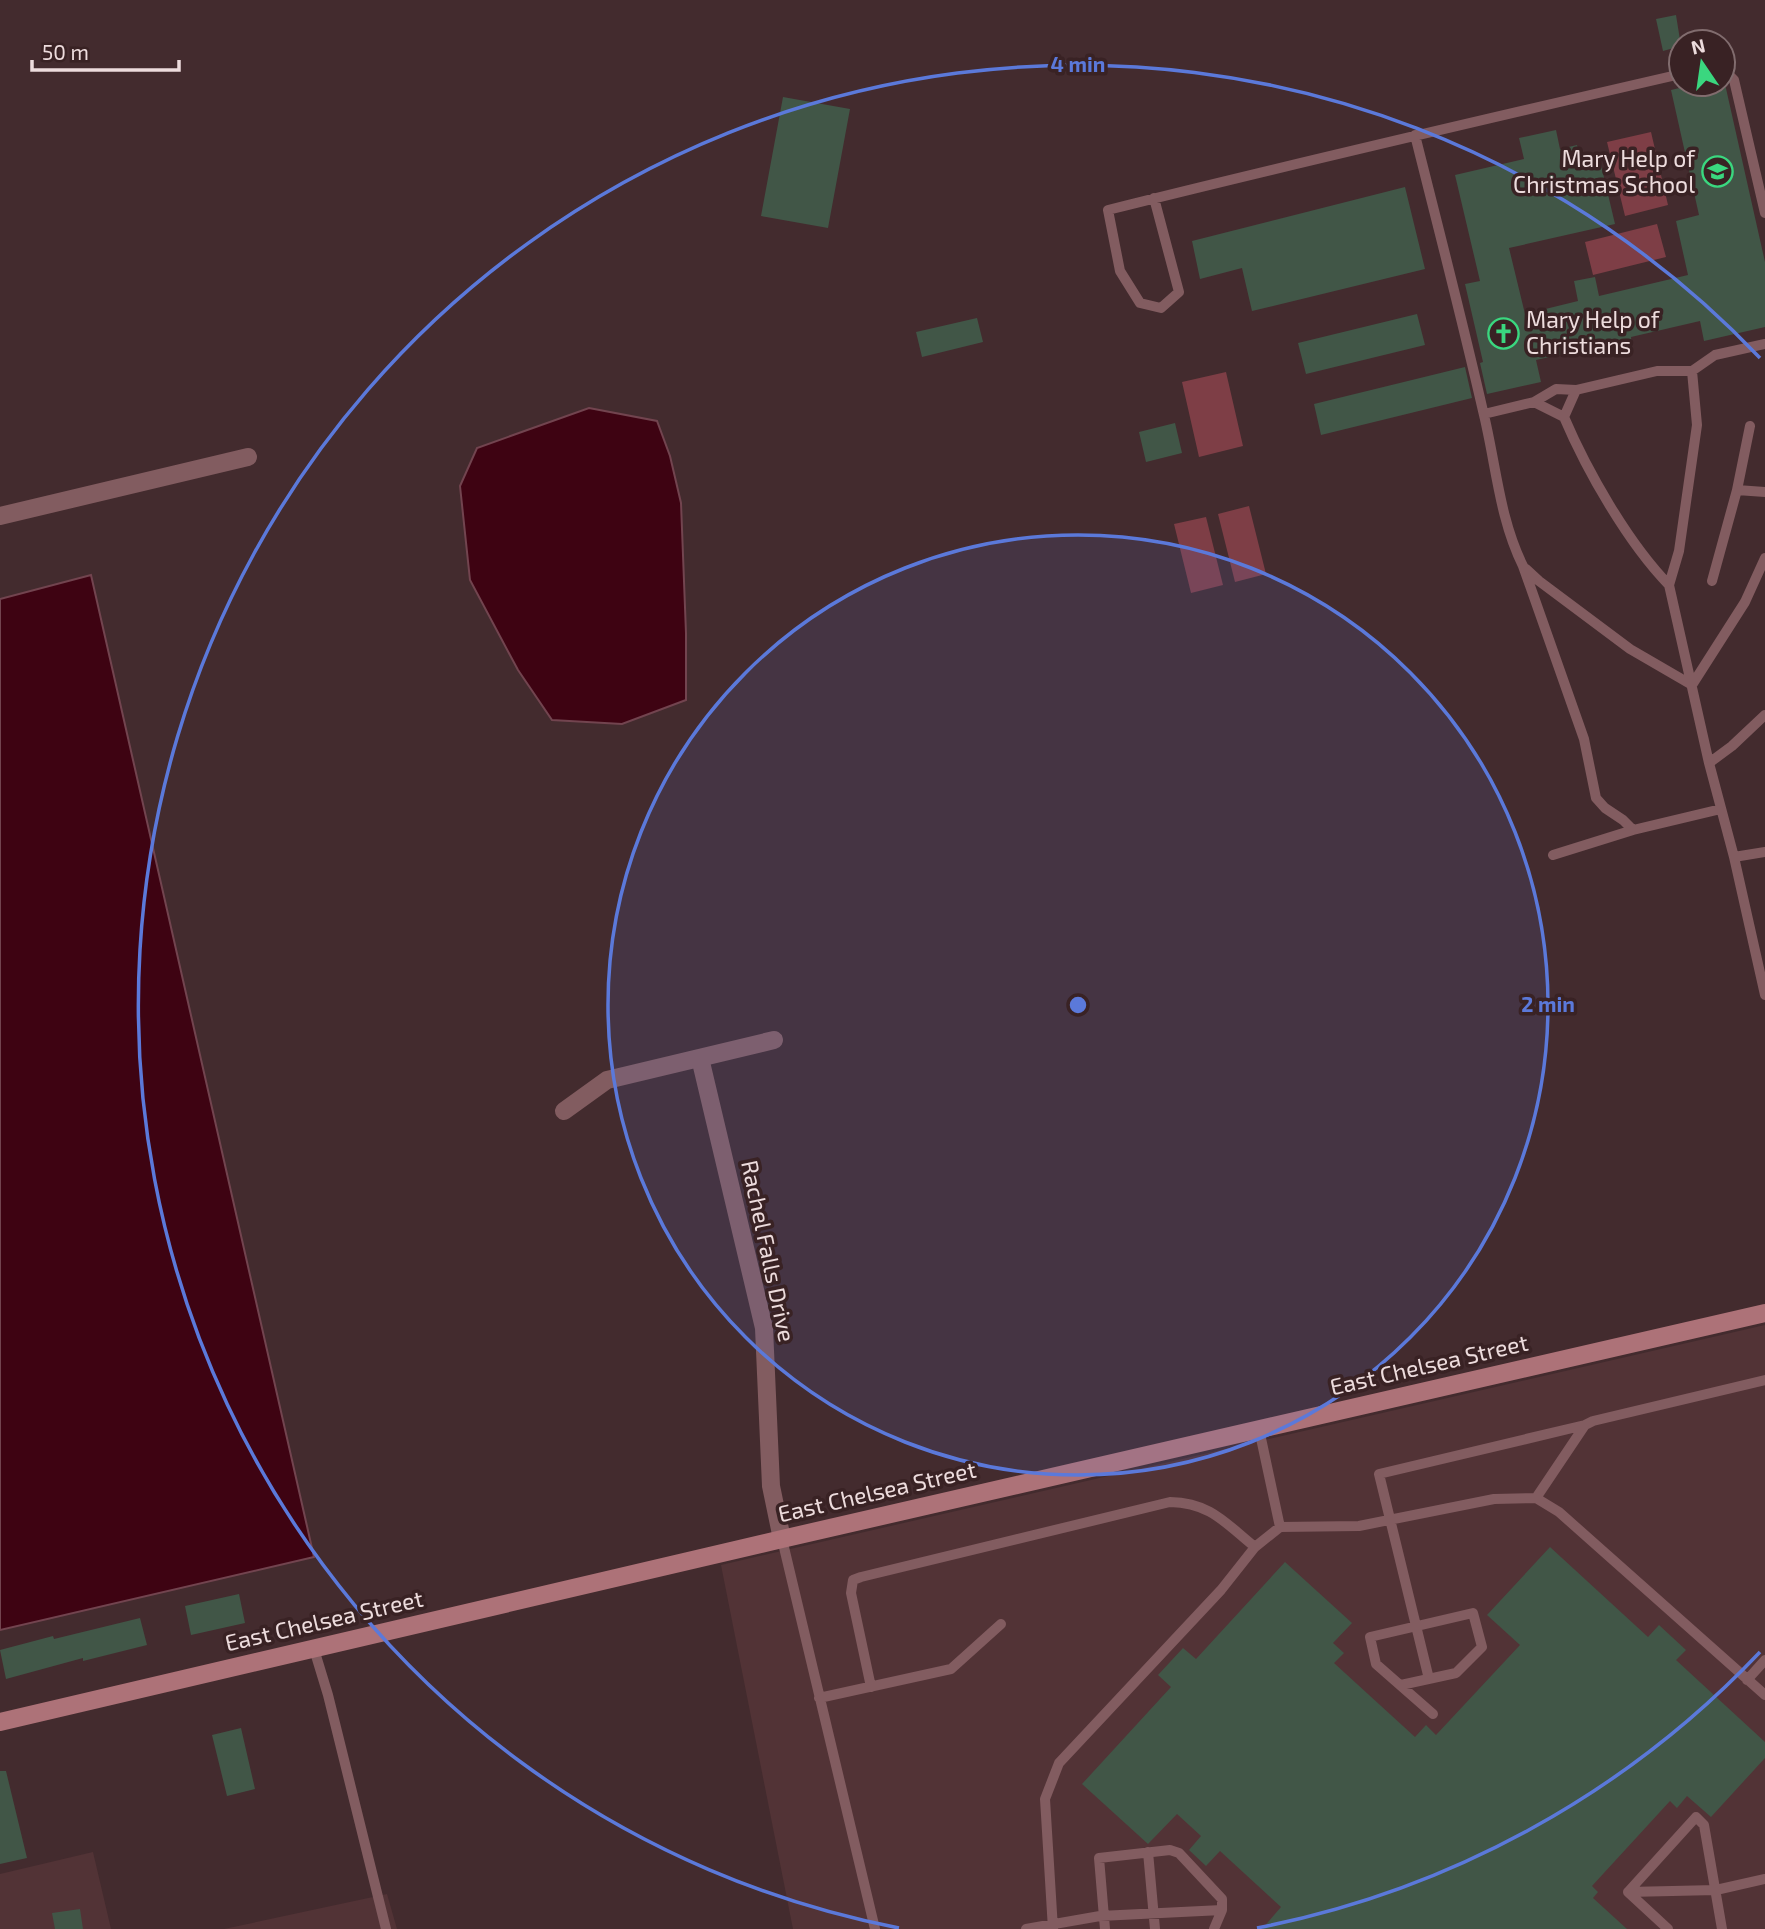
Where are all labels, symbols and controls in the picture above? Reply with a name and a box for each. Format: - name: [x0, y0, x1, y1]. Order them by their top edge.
- scale bar: [32, 28, 178, 72]
- north arrow: [1667, 28, 1737, 98]
- text: N: [1689, 33, 1707, 59]
- text: 50 m: [42, 39, 89, 64]
- text: 4 min: [1051, 51, 1105, 76]
- place label: Mary Help of Christmas School: [1513, 144, 1696, 198]
- school or university icon: Mary Help of Christmas School: [1701, 155, 1735, 189]
- place label: Mary Help of Christians: [1526, 305, 1661, 359]
- church icon: Mary Help of Christians: [1486, 316, 1520, 350]
- text: 2 min: [1521, 991, 1575, 1016]
- centre of rings: [1066, 993, 1090, 1017]
- street label: Rachel Falls Drive: [736, 1158, 802, 1344]
- street label: East Chelsea Street: [1327, 1328, 1531, 1400]
- street label: East Chelsea Street: [775, 1455, 979, 1527]
- street label: East Chelsea Street: [222, 1584, 426, 1656]

